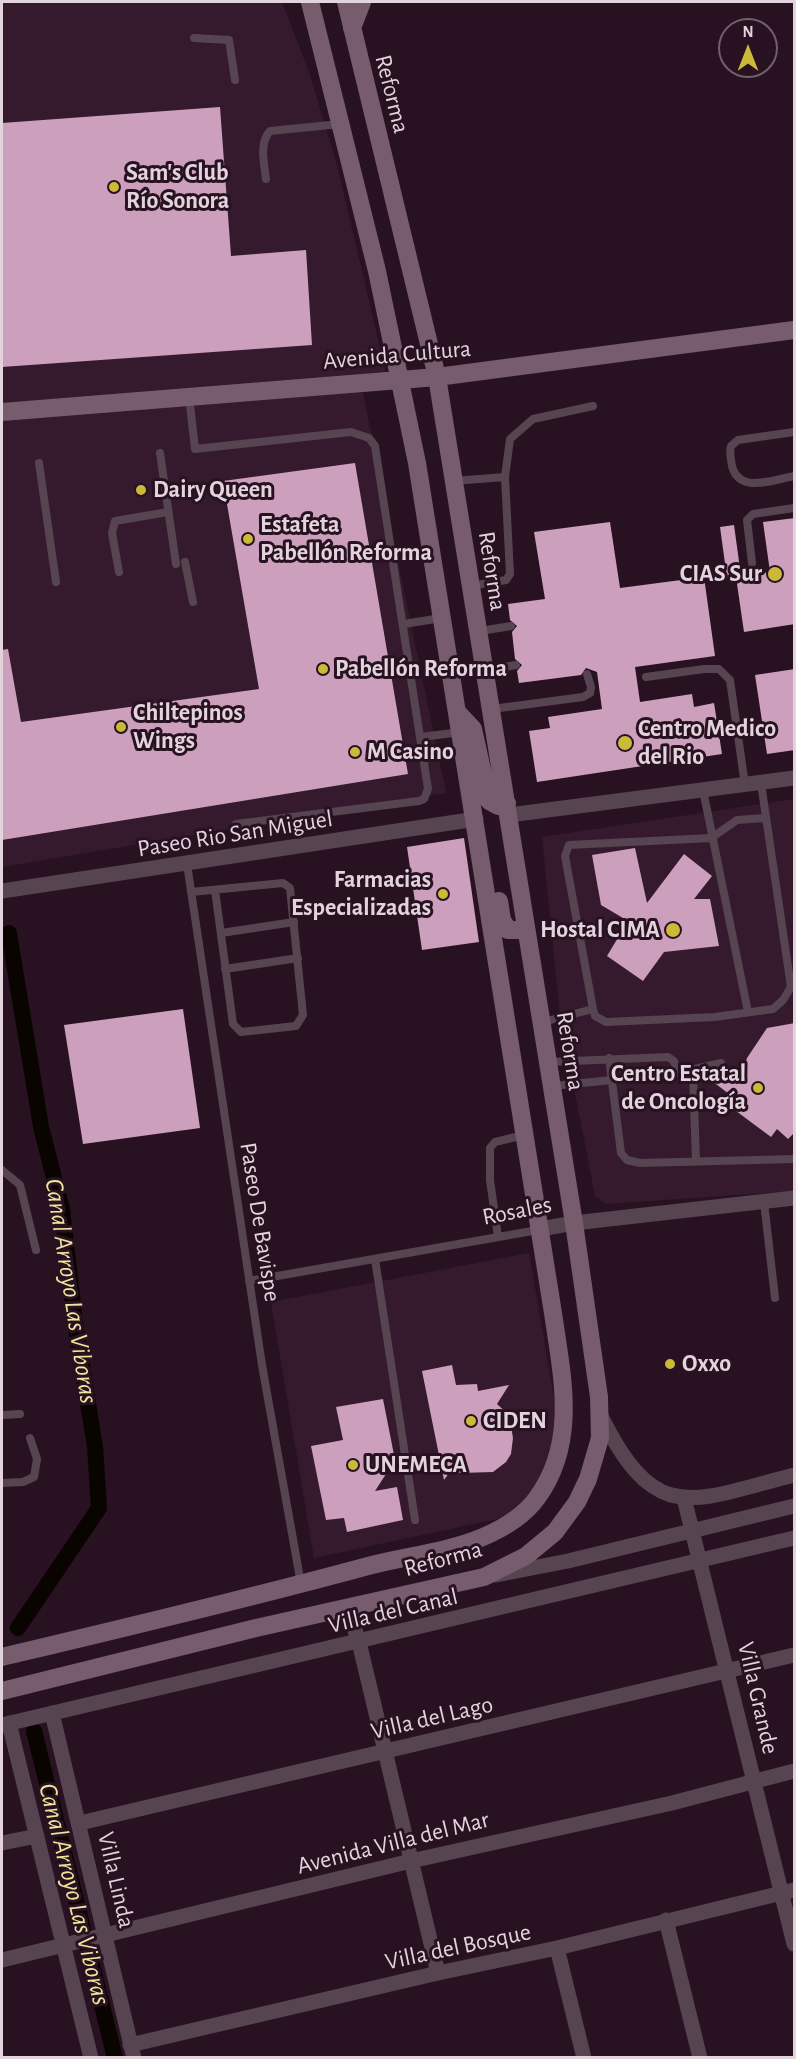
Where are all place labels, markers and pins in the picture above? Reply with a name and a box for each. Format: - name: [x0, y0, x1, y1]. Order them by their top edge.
- place label: Sam's Club Río Sonora: [126, 159, 229, 215]
- marker: Sam's Club Río Sonora: [107, 180, 121, 194]
- place label: Dairy Queen: [153, 476, 273, 504]
- marker: Dairy Queen: [134, 483, 148, 497]
- place label: Estafeta Pabellón Reforma: [260, 511, 432, 567]
- marker: Estafeta Pabellón Reforma: [241, 532, 255, 546]
- place label: CIAS Sur: [680, 560, 762, 588]
- marker: CIAS Sur: [766, 565, 784, 583]
- place label: Pabellón Reforma: [335, 655, 507, 683]
- marker: Pabellón Reforma: [316, 662, 330, 676]
- place label: Chiltepinos Wings: [133, 699, 243, 755]
- place label: Centro Medico del Rio: [638, 715, 776, 771]
- marker: Chiltepinos Wings: [114, 720, 128, 734]
- marker: Centro Medico del Rio: [616, 734, 634, 752]
- place label: M Casino: [367, 738, 454, 766]
- marker: M Casino: [348, 745, 362, 759]
- place label: Farmacias Especializadas: [291, 866, 431, 922]
- marker: Farmacias Especializadas: [436, 887, 450, 901]
- place label: Hostal CIMA: [540, 916, 660, 944]
- marker: Hostal CIMA: [664, 921, 682, 939]
- place label: Centro Estatal de Oncología: [611, 1060, 746, 1116]
- marker: Centro Estatal de Oncología: [751, 1081, 765, 1095]
- place label: Oxxo: [682, 1350, 731, 1378]
- marker: Oxxo: [663, 1357, 677, 1371]
- place label: CIDEN: [483, 1407, 547, 1435]
- marker: CIDEN: [464, 1414, 478, 1428]
- place label: UNEMECA: [365, 1451, 467, 1479]
- marker: UNEMECA: [346, 1458, 360, 1472]

